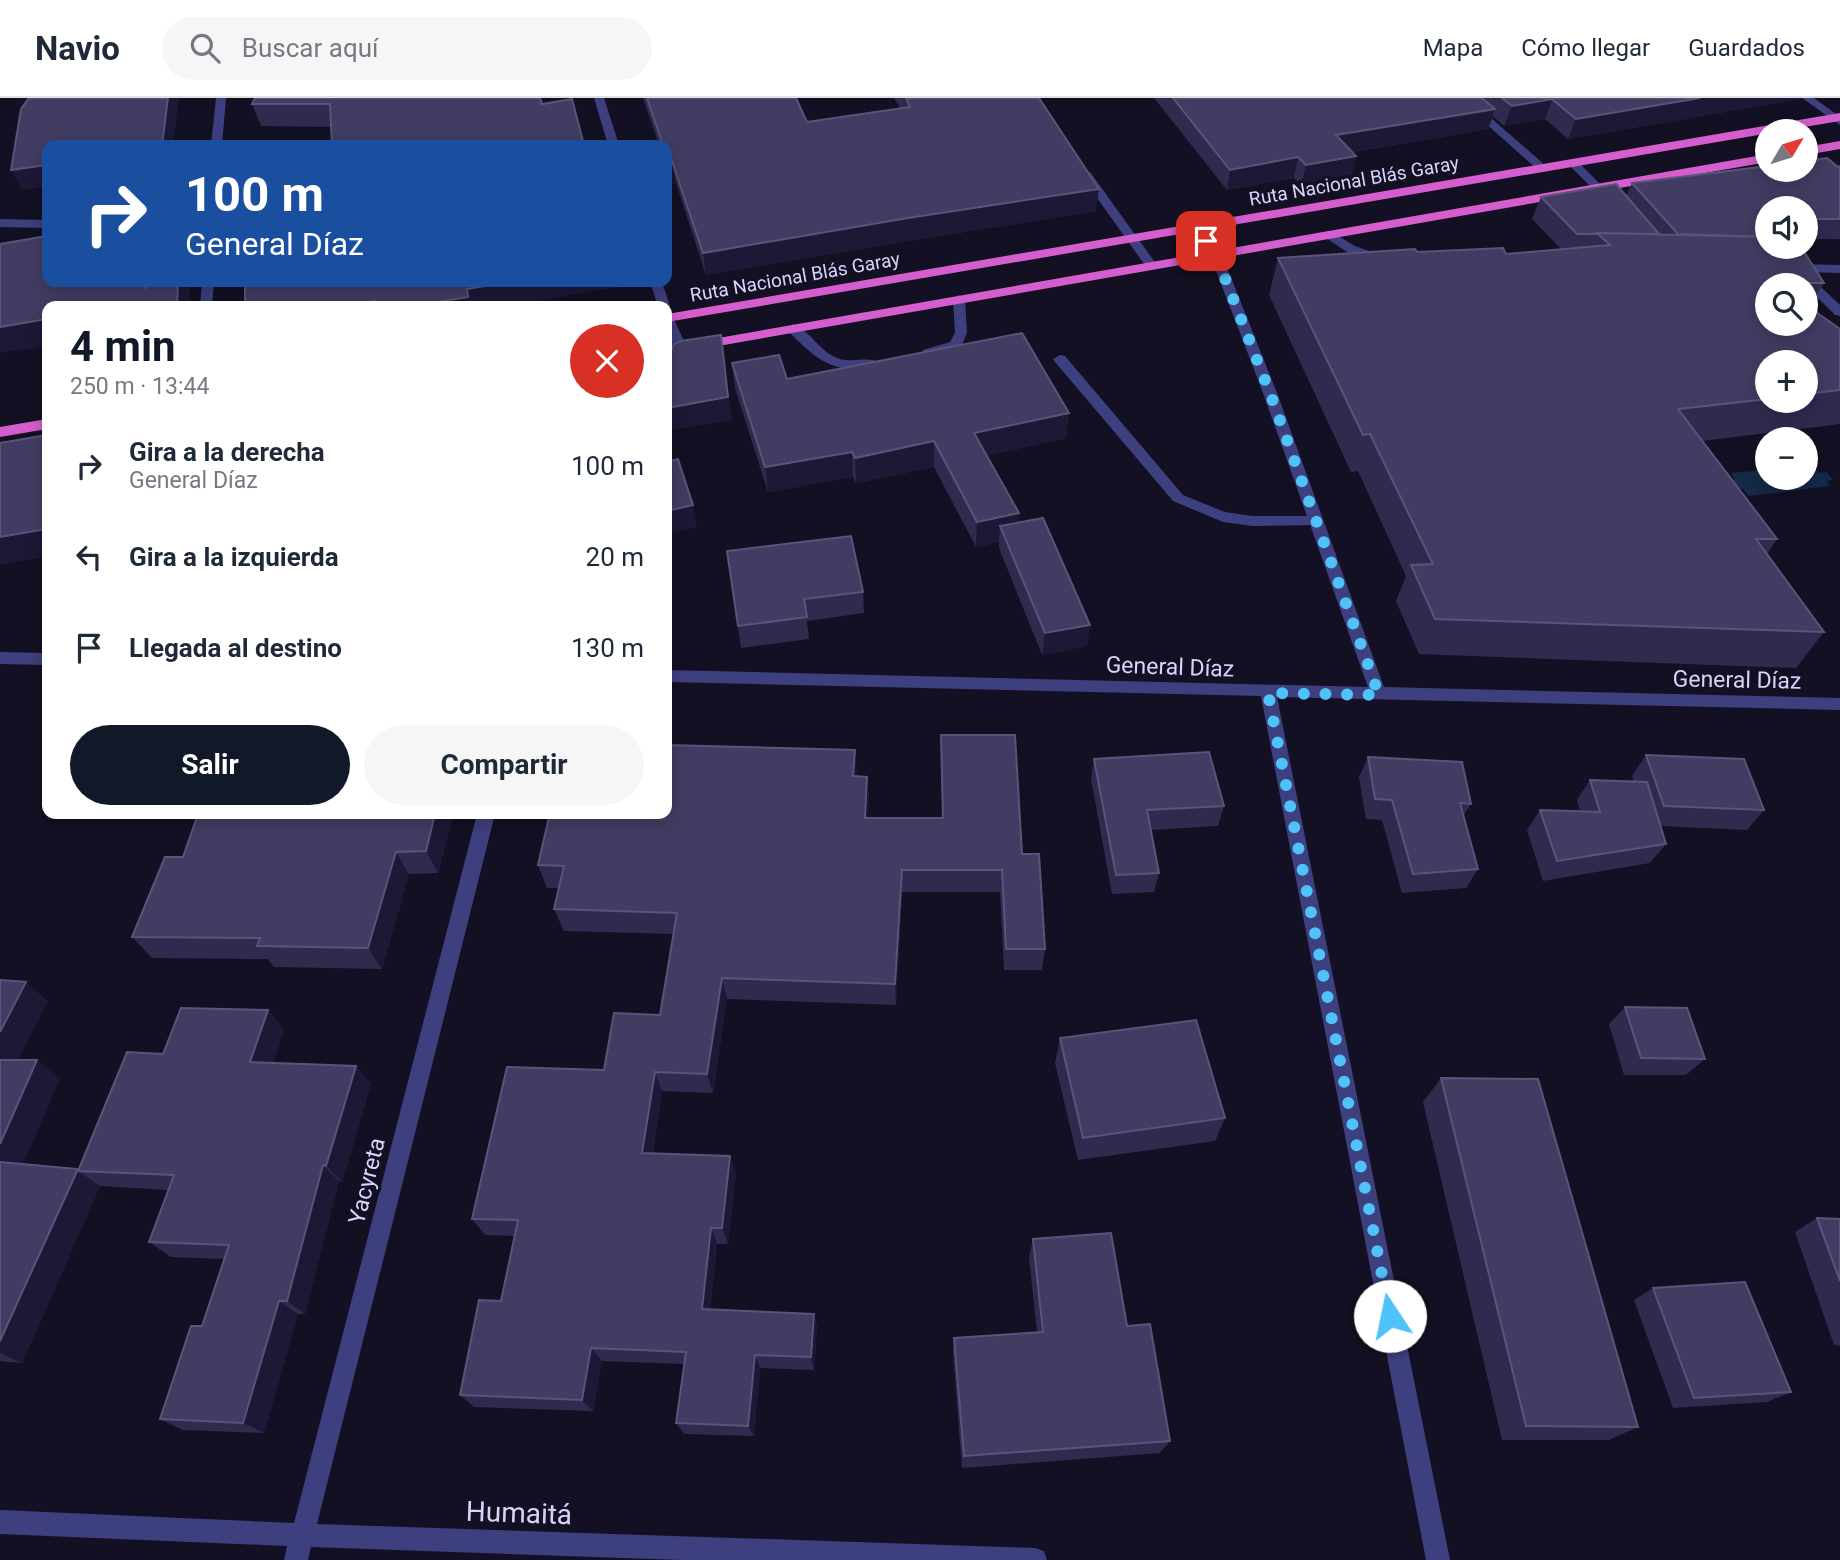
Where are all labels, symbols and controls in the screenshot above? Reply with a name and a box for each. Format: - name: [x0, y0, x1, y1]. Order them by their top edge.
- search box: [162, 17, 652, 80]
- text: Navio: [35, 29, 120, 68]
- icon: search: [186, 29, 224, 67]
- text: Buscar aquí: [242, 33, 378, 63]
- text: Mapa: [1423, 34, 1483, 62]
- text: Cómo llegar: [1521, 34, 1650, 62]
- text: Guardados: [1688, 34, 1805, 62]
- north arrow: [1755, 119, 1818, 182]
- map controls: [1755, 119, 1818, 490]
- street label: Ruta Nacional Blás Garay: [1247, 151, 1461, 211]
- text: 100 m: [185, 166, 324, 223]
- icon: right: [70, 168, 161, 259]
- button: sound: [1755, 196, 1818, 259]
- pin: [1176, 211, 1236, 271]
- icon: arrive: [1187, 222, 1225, 260]
- text: General Díaz: [185, 225, 364, 263]
- street label: Ruta Nacional Blás Garay: [688, 247, 902, 307]
- button: search: [1755, 273, 1818, 336]
- text: 4 min: [70, 322, 176, 371]
- button: close: [570, 324, 644, 398]
- button: +: [1755, 350, 1818, 413]
- text: 250 m · 13:44: [70, 373, 209, 400]
- button: −: [1755, 427, 1818, 490]
- text: Gira a la derecha: [129, 437, 325, 467]
- icon: right: [70, 447, 108, 485]
- text: 100 m: [571, 451, 644, 481]
- text: General Díaz: [129, 467, 258, 494]
- icon: left: [70, 538, 108, 576]
- text: Gira a la izquierda: [129, 542, 339, 572]
- text: 20 m: [586, 542, 644, 572]
- icon: arrive: [70, 629, 108, 667]
- text: Llegada al destino: [129, 633, 342, 663]
- text: 130 m: [571, 633, 644, 663]
- street label: General Díaz: [1105, 651, 1235, 683]
- street label: General Díaz: [1672, 665, 1802, 695]
- button: Salir: [70, 725, 350, 805]
- button: Compartir: [364, 725, 644, 805]
- street label: Yacyreta: [343, 1135, 391, 1227]
- position arrow: [1353, 1279, 1427, 1353]
- street label: Humaitá: [465, 1495, 573, 1531]

